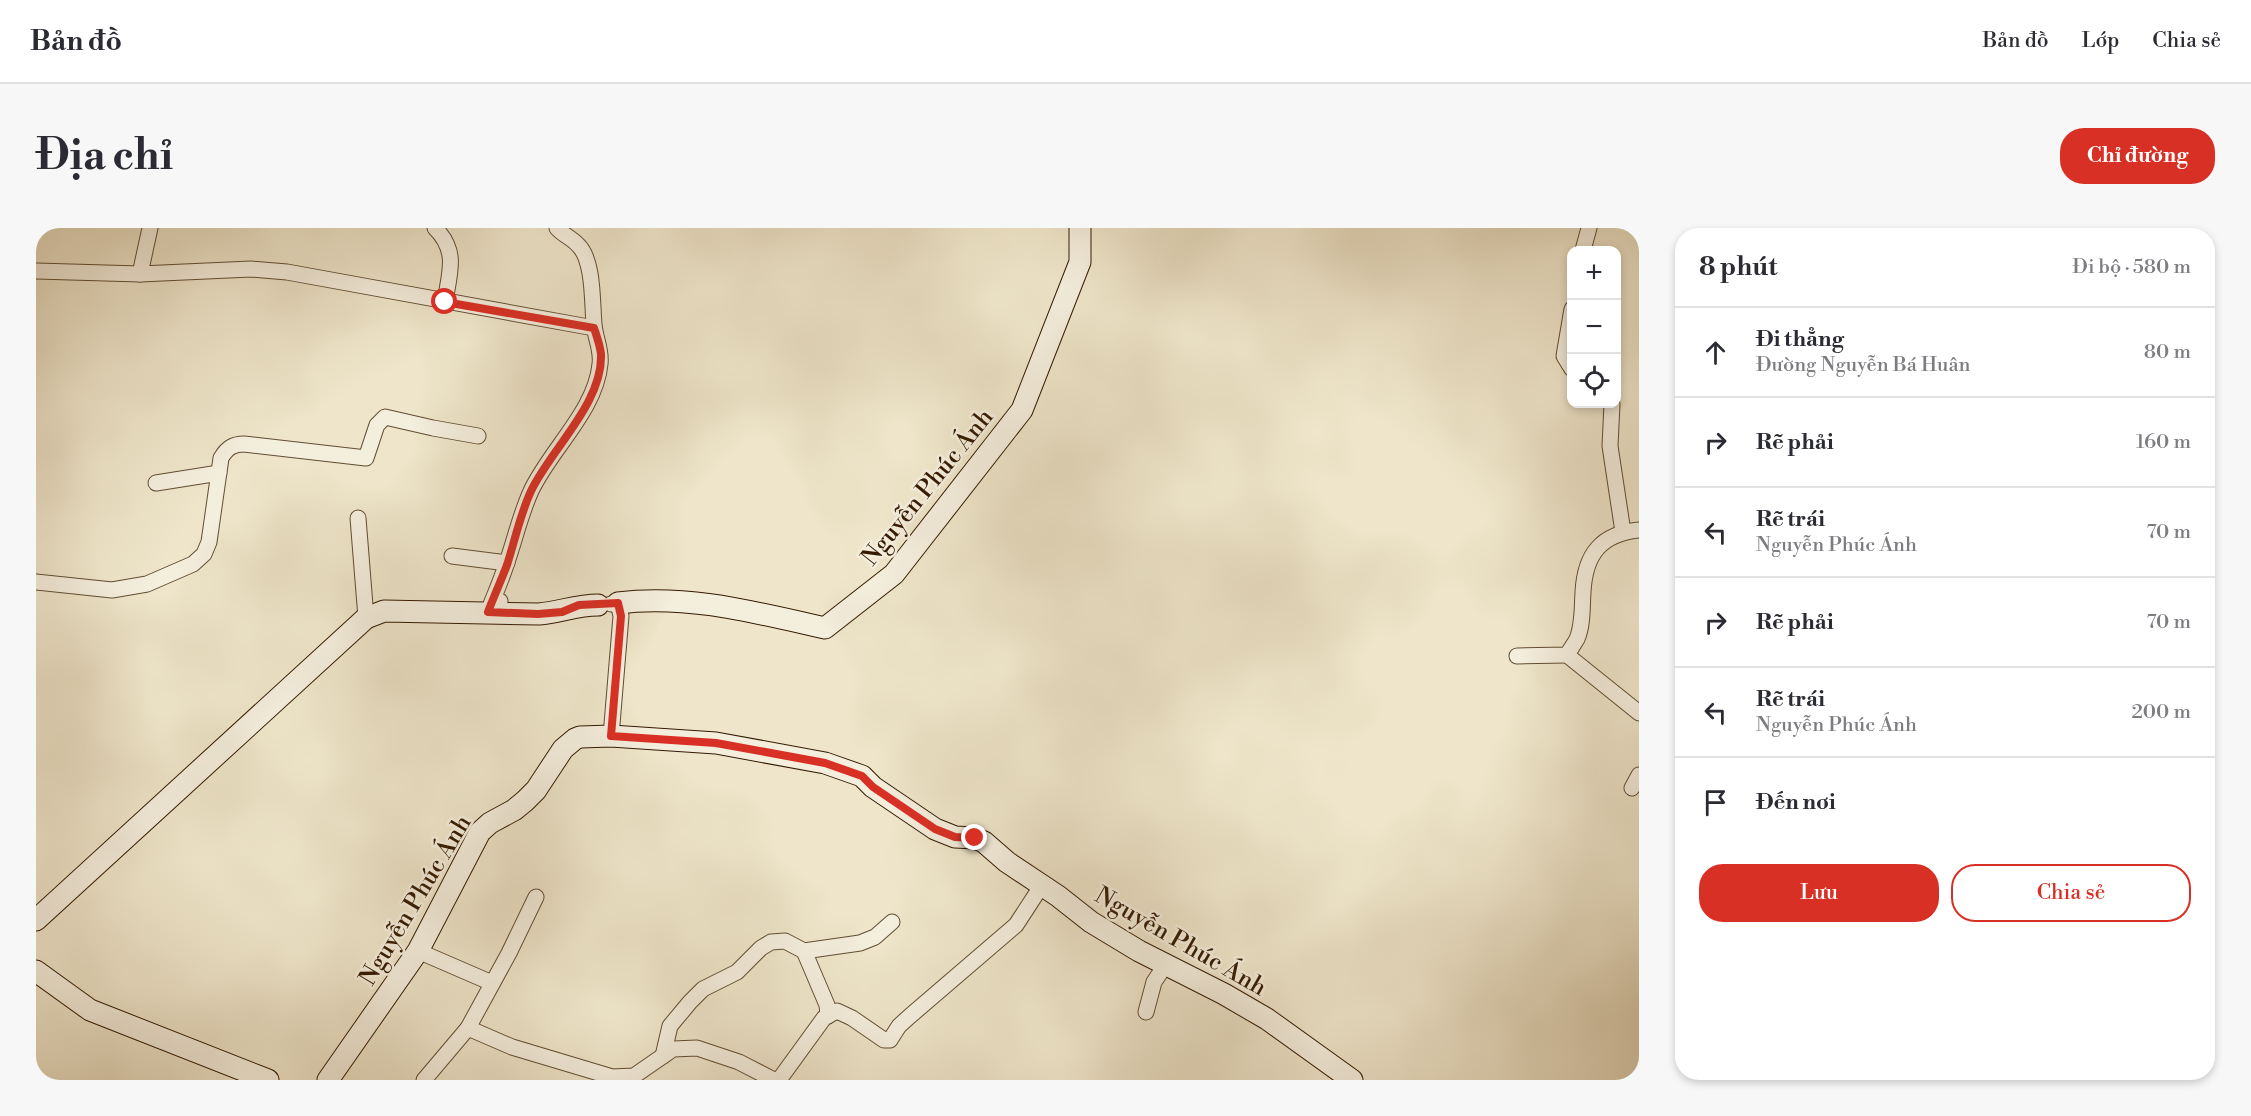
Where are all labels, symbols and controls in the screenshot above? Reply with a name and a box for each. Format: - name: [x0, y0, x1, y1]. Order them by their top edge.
- text: Bản đồ: [30, 24, 122, 59]
- text: Bản đồ: [1983, 28, 2049, 54]
- text: Lớp: [2082, 28, 2119, 54]
- text: Chia sẻ: [2152, 28, 2221, 54]
- button: Chỉ đường: [2060, 128, 2215, 184]
- text: Địa chỉ: [36, 130, 173, 183]
- map controls: [1567, 246, 1621, 408]
- button: +: [1567, 246, 1621, 300]
- text: 8 phút: [1699, 251, 1777, 283]
- text: Đi bộ · 580 m: [2072, 255, 2191, 280]
- route start: [431, 288, 457, 314]
- button: −: [1567, 300, 1621, 354]
- text: Đi thẳng: [1756, 326, 1844, 353]
- icon: ahead: [1699, 336, 1732, 369]
- text: 80 m: [2144, 340, 2191, 365]
- text: Đường Nguyễn Bá Huân: [1756, 353, 1971, 378]
- button: locate: [1567, 354, 1621, 408]
- street label: Nguyễn Phúc Ánh: [855, 403, 1000, 572]
- icon: right: [1699, 426, 1732, 459]
- text: Rẽ phải: [1756, 429, 1834, 456]
- text: 160 m: [2136, 430, 2191, 455]
- text: Rẽ trái: [1756, 506, 1825, 533]
- icon: left: [1699, 516, 1732, 549]
- text: 70 m: [2147, 520, 2191, 545]
- text: Nguyễn Phúc Ánh: [1756, 533, 1917, 558]
- icon: right: [1699, 606, 1732, 639]
- text: Rẽ phải: [1756, 609, 1834, 636]
- text: 70 m: [2147, 610, 2191, 635]
- text: Rẽ trái: [1756, 686, 1825, 713]
- icon: left: [1699, 696, 1732, 729]
- text: 200 m: [2131, 700, 2191, 725]
- text: Nguyễn Phúc Ánh: [1756, 713, 1917, 738]
- icon: arrive: [1699, 786, 1732, 819]
- text: Đến nơi: [1756, 789, 1836, 816]
- street label: Nguyễn Phúc Ánh: [352, 809, 478, 991]
- route end: [961, 824, 987, 850]
- button: Lưu: [1699, 864, 1939, 922]
- button: Chia sẻ: [1951, 864, 2191, 922]
- street label: Nguyễn Phúc Ánh: [1089, 880, 1272, 1003]

